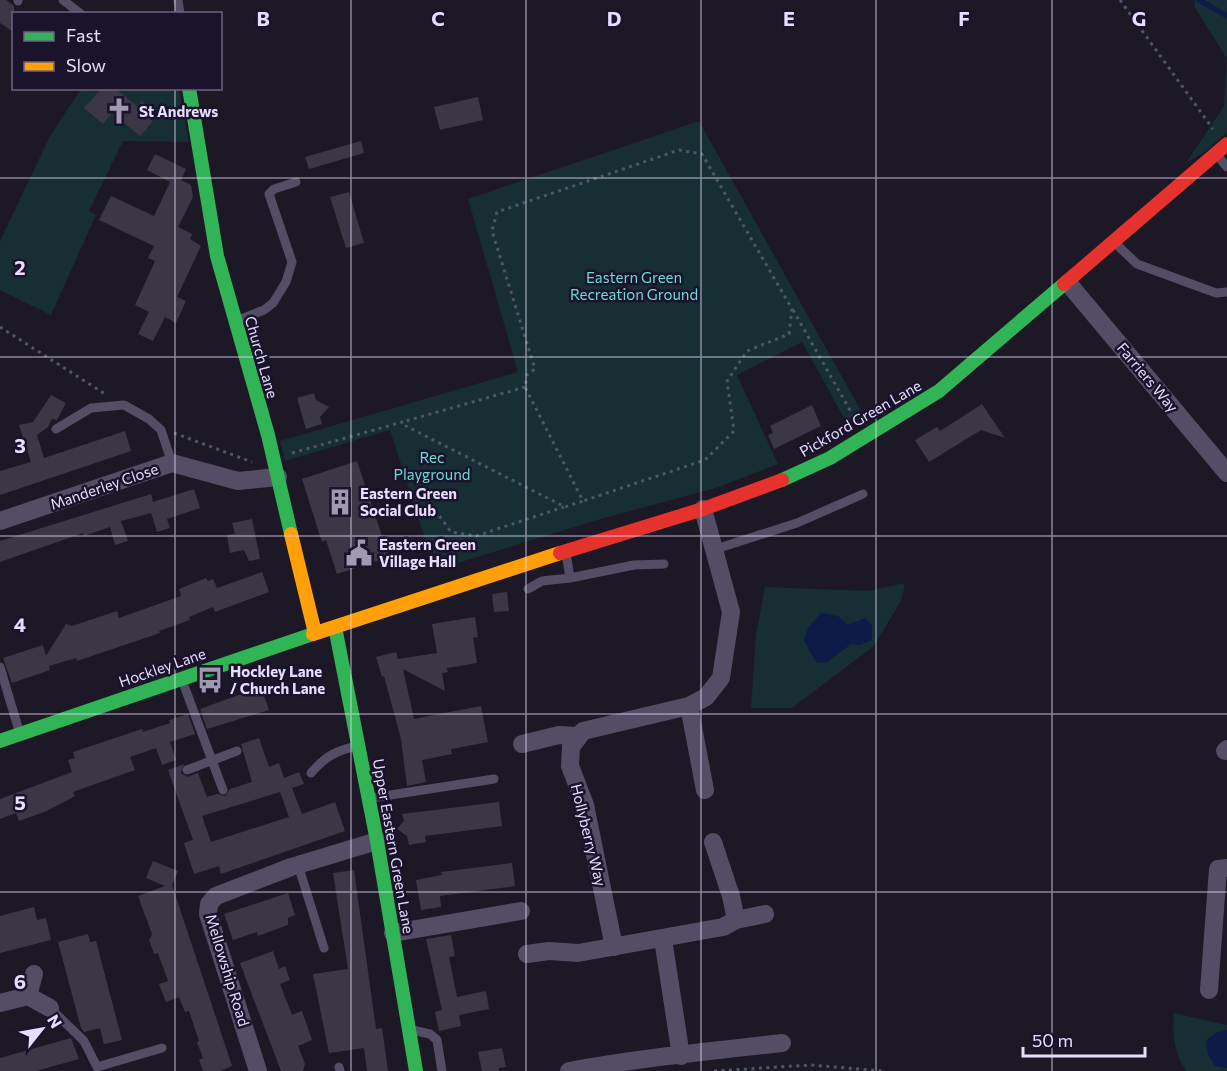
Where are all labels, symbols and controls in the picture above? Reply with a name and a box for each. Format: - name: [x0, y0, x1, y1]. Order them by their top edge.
- text: B: [256, 6, 270, 30]
- text: C: [431, 6, 445, 30]
- text: D: [607, 6, 621, 30]
- text: E: [783, 6, 795, 30]
- text: F: [958, 6, 970, 30]
- text: G: [1132, 6, 1146, 30]
- legend: [12, 12, 222, 90]
- text: Fast: [66, 24, 101, 46]
- text: Slow: [66, 54, 106, 76]
- church icon: St Andrews: [104, 96, 134, 126]
- place label: St Andrews: [139, 102, 218, 120]
- text: 2: [14, 255, 26, 279]
- park label: Eastern Green Recreation Ground: [570, 268, 698, 303]
- street label: Church Lane: [242, 314, 282, 400]
- street label: Farriers Way: [1114, 339, 1182, 416]
- street label: Pickford Green Lane: [796, 376, 924, 460]
- text: 3: [14, 433, 26, 457]
- park label: Rec Playground: [394, 448, 470, 483]
- street label: Manderley Close: [48, 459, 160, 513]
- place label: Eastern Green Social Club: [360, 484, 457, 519]
- building icon: Eastern Green Social Club: [325, 487, 355, 517]
- place label: Eastern Green Village Hall: [379, 535, 476, 570]
- public building icon: Eastern Green Village Hall: [344, 538, 374, 568]
- text: 4: [14, 612, 26, 636]
- street label: Hockley Lane: [116, 644, 208, 690]
- place label: Hockley Lane / Church Lane: [230, 662, 325, 697]
- bus stop icon: Hockley Lane / Church Lane: [195, 665, 225, 695]
- street label: Upper Eastern Green Lane: [370, 757, 418, 935]
- street label: Hollyberry Way: [568, 782, 610, 888]
- text: 5: [14, 790, 26, 814]
- street label: Mellowship Road: [202, 912, 254, 1028]
- text: 6: [14, 969, 26, 993]
- north arrow: [12, 999, 72, 1059]
- text: N: [44, 1011, 67, 1031]
- scale bar: [1023, 1020, 1144, 1058]
- text: 50 m: [1032, 1029, 1073, 1051]

